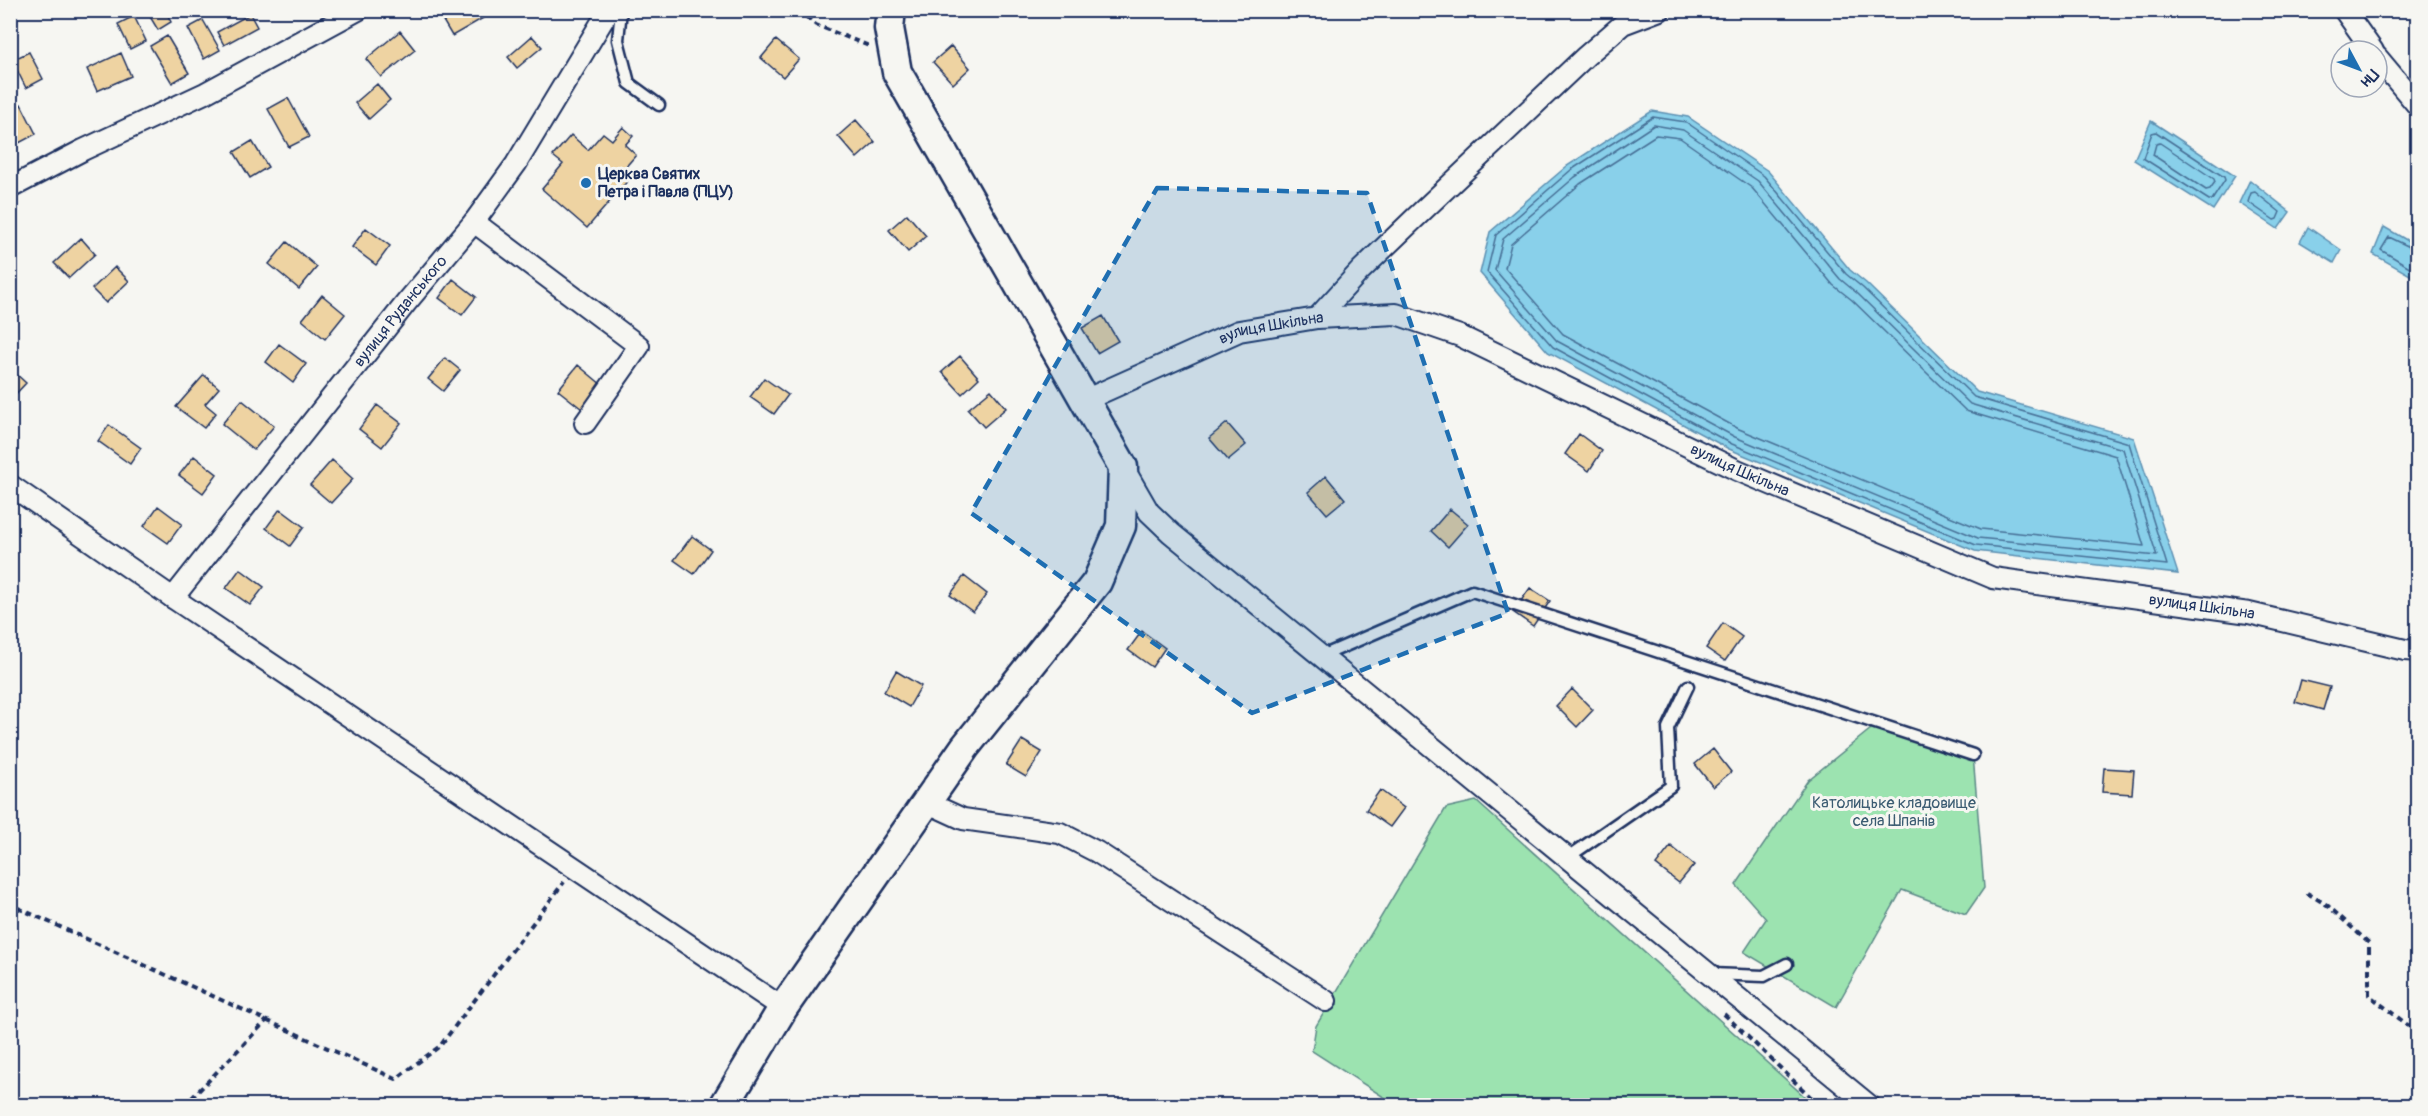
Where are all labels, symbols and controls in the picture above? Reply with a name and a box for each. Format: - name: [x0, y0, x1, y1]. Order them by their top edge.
- north arrow: [2329, 39, 2389, 99]
- text: Пн: [2356, 65, 2383, 91]
- place label: Церква Святих Петра і Павла (ПЦУ): [598, 164, 734, 202]
- marker: Церква Святих Петра і Павла (ПЦУ): [579, 176, 593, 190]
- street label: вулиця Руданського: [349, 251, 452, 371]
- street label: вулиця Шкільна: [1216, 308, 1324, 349]
- street label: вулиця Шкільна: [1687, 439, 1793, 501]
- street label: вулиця Шкільна: [2148, 589, 2257, 624]
- park label: Католицьке кладовище села Шпанів: [1812, 793, 1976, 831]

